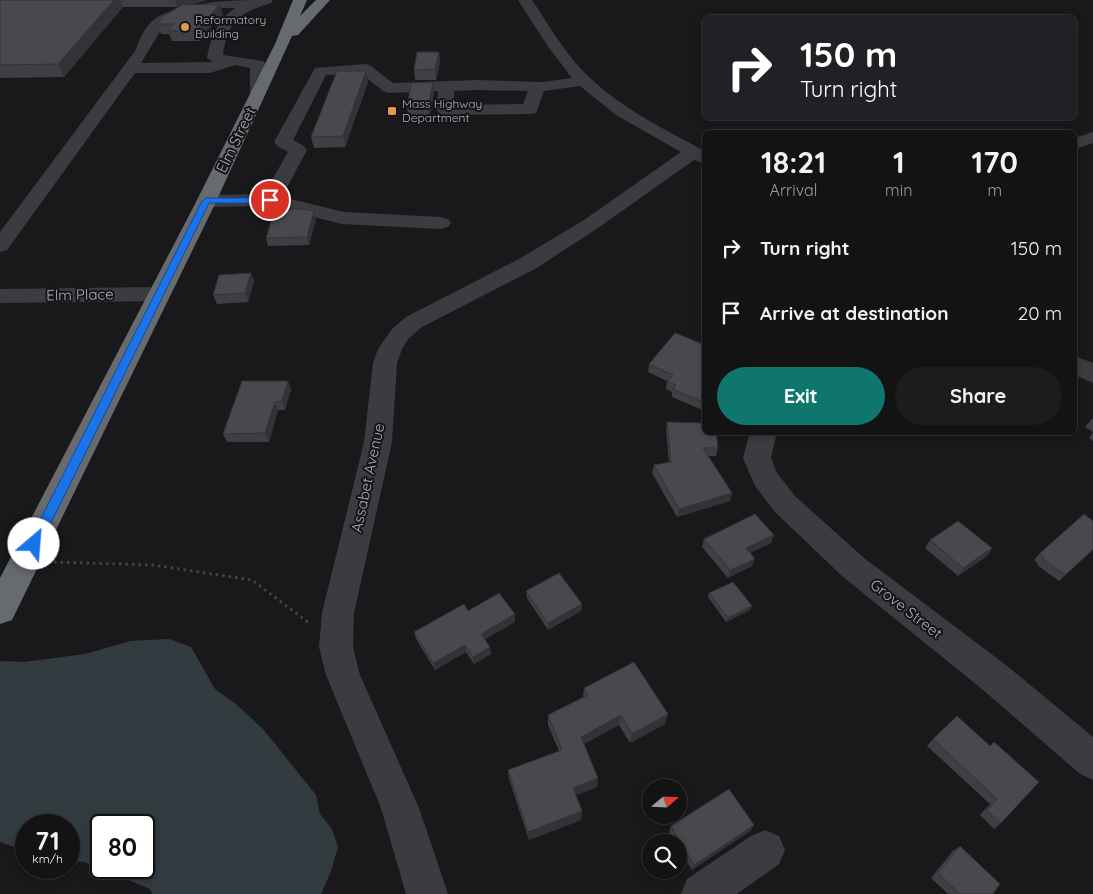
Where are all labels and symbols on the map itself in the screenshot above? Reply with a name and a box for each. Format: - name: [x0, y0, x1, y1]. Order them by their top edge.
- place label: Reformatory Building: [195, 12, 266, 41]
- marker: Reformatory Building: [179, 21, 191, 33]
- place label: Mass Highway Department: [402, 96, 482, 125]
- street label: Elm Street: [212, 104, 260, 176]
- marker: Mass Highway Department: [386, 105, 398, 117]
- pin: [249, 179, 291, 221]
- street label: Elm Place: [46, 284, 114, 305]
- street label: Assabet Avenue: [347, 422, 388, 534]
- position arrow: [7, 517, 59, 569]
- street label: Grove Street: [866, 575, 946, 643]
- north arrow: [642, 779, 688, 824]
- speed limit sign: 80: [90, 814, 155, 879]

